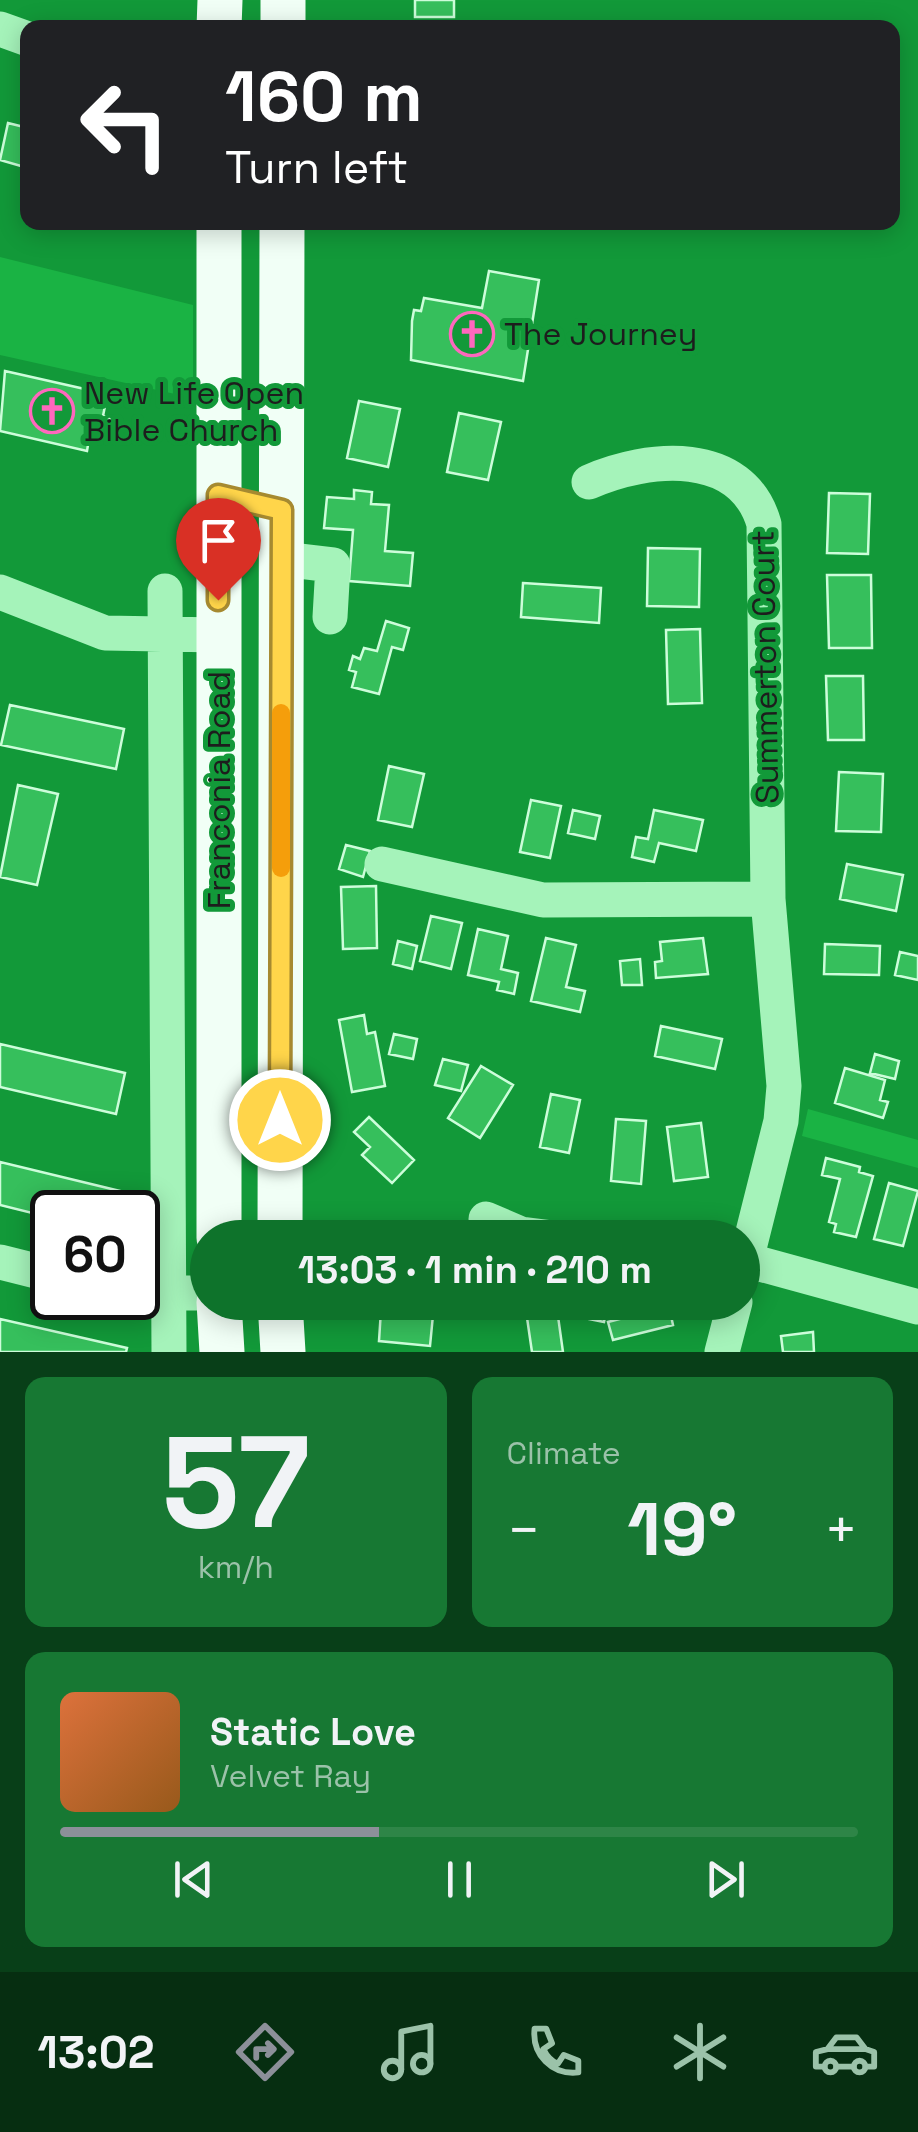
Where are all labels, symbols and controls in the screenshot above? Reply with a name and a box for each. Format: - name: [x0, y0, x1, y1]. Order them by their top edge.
- text: 160 m: [225, 52, 423, 141]
- icon: left: [60, 60, 190, 190]
- text: Turn left: [225, 139, 408, 196]
- church icon: The Journey: [449, 311, 495, 357]
- place label: The Journey: [504, 314, 697, 354]
- place label: New Life Open Bible Church: [84, 373, 304, 450]
- church icon: New Life Open Bible Church: [29, 388, 75, 434]
- pin: [176, 498, 261, 601]
- icon: arrive: [191, 513, 246, 568]
- street label: Summerton Court: [743, 530, 787, 804]
- street label: Franconia Road: [199, 671, 239, 909]
- position arrow: [228, 1068, 332, 1172]
- speed limit sign: 60: [30, 1190, 160, 1320]
- text: 13:03 · 1 min · 210 m: [298, 1246, 652, 1294]
- text: 57: [162, 1399, 310, 1565]
- text: Climate: [507, 1433, 621, 1473]
- text: 19°: [627, 1481, 737, 1577]
- text: −: [507, 1495, 541, 1565]
- text: +: [824, 1495, 858, 1565]
- text: km/h: [198, 1547, 274, 1587]
- text: Static Love: [210, 1708, 416, 1756]
- text: Velvet Ray: [210, 1756, 371, 1796]
- icon: previous: [166, 1852, 221, 1907]
- icon: pause: [432, 1852, 487, 1907]
- icon: next: [698, 1852, 753, 1907]
- icon: directions: [230, 2017, 300, 2087]
- icon: music: [375, 2017, 445, 2087]
- icon: phone: [520, 2017, 590, 2087]
- icon: climate: [665, 2017, 735, 2087]
- icon: car: [810, 2017, 880, 2087]
- text: 13:02: [38, 2024, 155, 2081]

